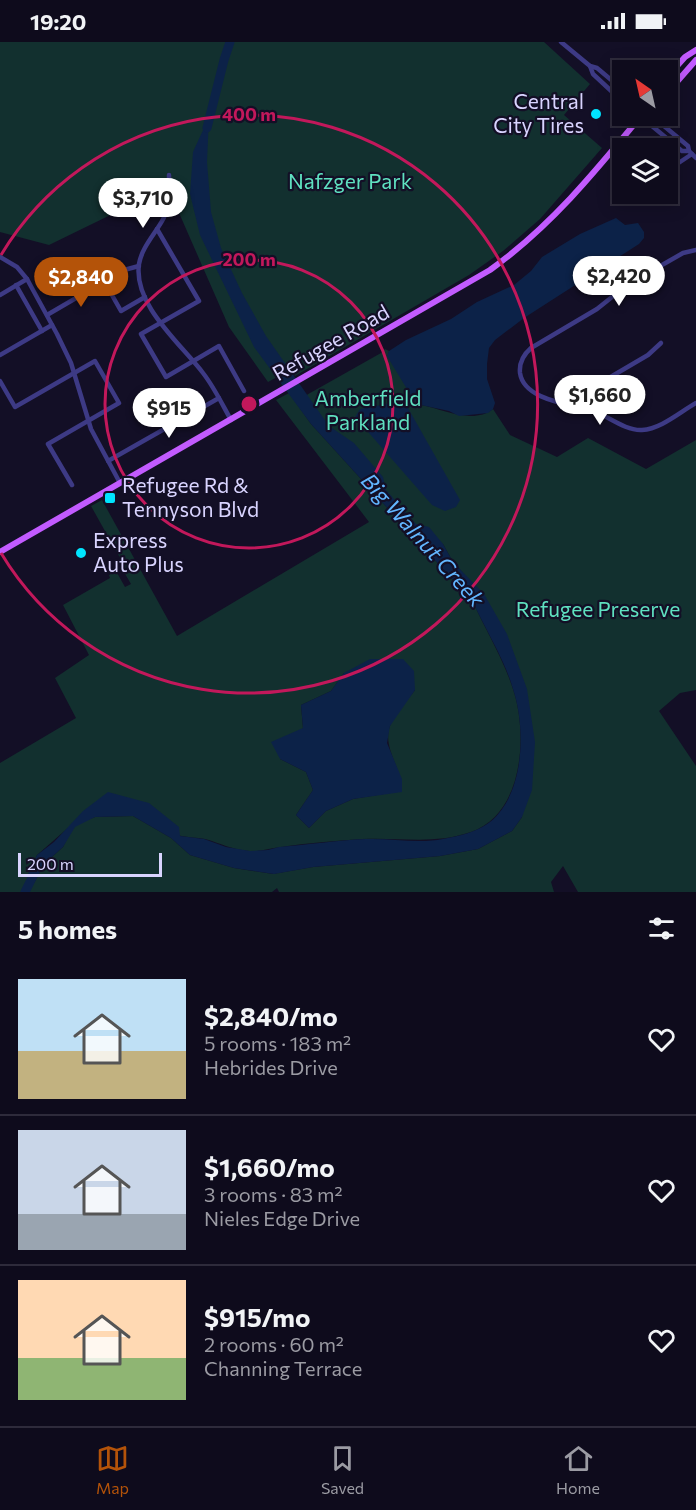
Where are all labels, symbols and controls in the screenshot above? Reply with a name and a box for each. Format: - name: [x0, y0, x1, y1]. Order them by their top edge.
- text: 19:20: [30, 8, 86, 35]
- north arrow: [612, 60, 678, 126]
- map controls: [612, 60, 678, 204]
- place label: Central City Tires: [493, 88, 584, 137]
- text: 400 m: [222, 103, 276, 125]
- marker: Central City Tires: [589, 107, 603, 121]
- button: layers: [612, 138, 678, 204]
- park label: Nafzger Park: [288, 168, 412, 193]
- pin: $3,710: [94, 178, 192, 229]
- text: $3,710: [113, 185, 174, 209]
- text: 200 m: [222, 248, 276, 270]
- pin: $2,420: [570, 256, 668, 307]
- pin: $2,840: [32, 257, 130, 308]
- text: $2,420: [587, 263, 651, 287]
- text: $2,840: [48, 264, 114, 288]
- street label: Refugee Road: [267, 298, 393, 385]
- pin: $1,660: [551, 375, 649, 426]
- text: $1,660: [568, 382, 632, 406]
- park label: Amberfield Parkland: [315, 385, 421, 434]
- pin: $915: [133, 388, 205, 439]
- centre of rings: [239, 394, 259, 414]
- text: $915: [147, 395, 191, 419]
- water label: Big Walnut Creek: [356, 467, 491, 613]
- place label: Refugee Rd & Tennyson Blvd: [122, 472, 259, 521]
- marker: Refugee Rd & Tennyson Blvd: [103, 491, 117, 505]
- place label: Express Auto Plus: [93, 527, 184, 576]
- marker: Express Auto Plus: [74, 546, 88, 560]
- park label: Refugee Preserve: [516, 596, 680, 621]
- scale bar: [18, 850, 162, 878]
- text: 200 m: [27, 854, 74, 873]
- icon: filters: [645, 912, 678, 945]
- text: 5 homes: [18, 913, 117, 944]
- text: $2,840/mo: [204, 1000, 338, 1031]
- icon: home: [66, 1003, 138, 1075]
- icon: heart: [645, 1023, 678, 1056]
- text: 5 rooms · 183 m²: [204, 1031, 351, 1055]
- text: Hebrides Drive: [204, 1055, 338, 1079]
- text: $1,660/mo: [204, 1151, 335, 1182]
- icon: home: [66, 1154, 138, 1226]
- icon: heart: [645, 1174, 678, 1207]
- text: 3 rooms · 83 m²: [204, 1182, 343, 1206]
- text: Nieles Edge Drive: [204, 1206, 360, 1230]
- text: $915/mo: [204, 1301, 311, 1332]
- icon: home: [66, 1304, 138, 1376]
- icon: heart: [645, 1324, 678, 1357]
- text: 2 rooms · 60 m²: [204, 1332, 344, 1356]
- text: Channing Terrace: [204, 1356, 362, 1380]
- tab: Map: [96, 1442, 129, 1497]
- tab: Saved: [321, 1442, 364, 1497]
- tab: Home: [556, 1442, 600, 1497]

